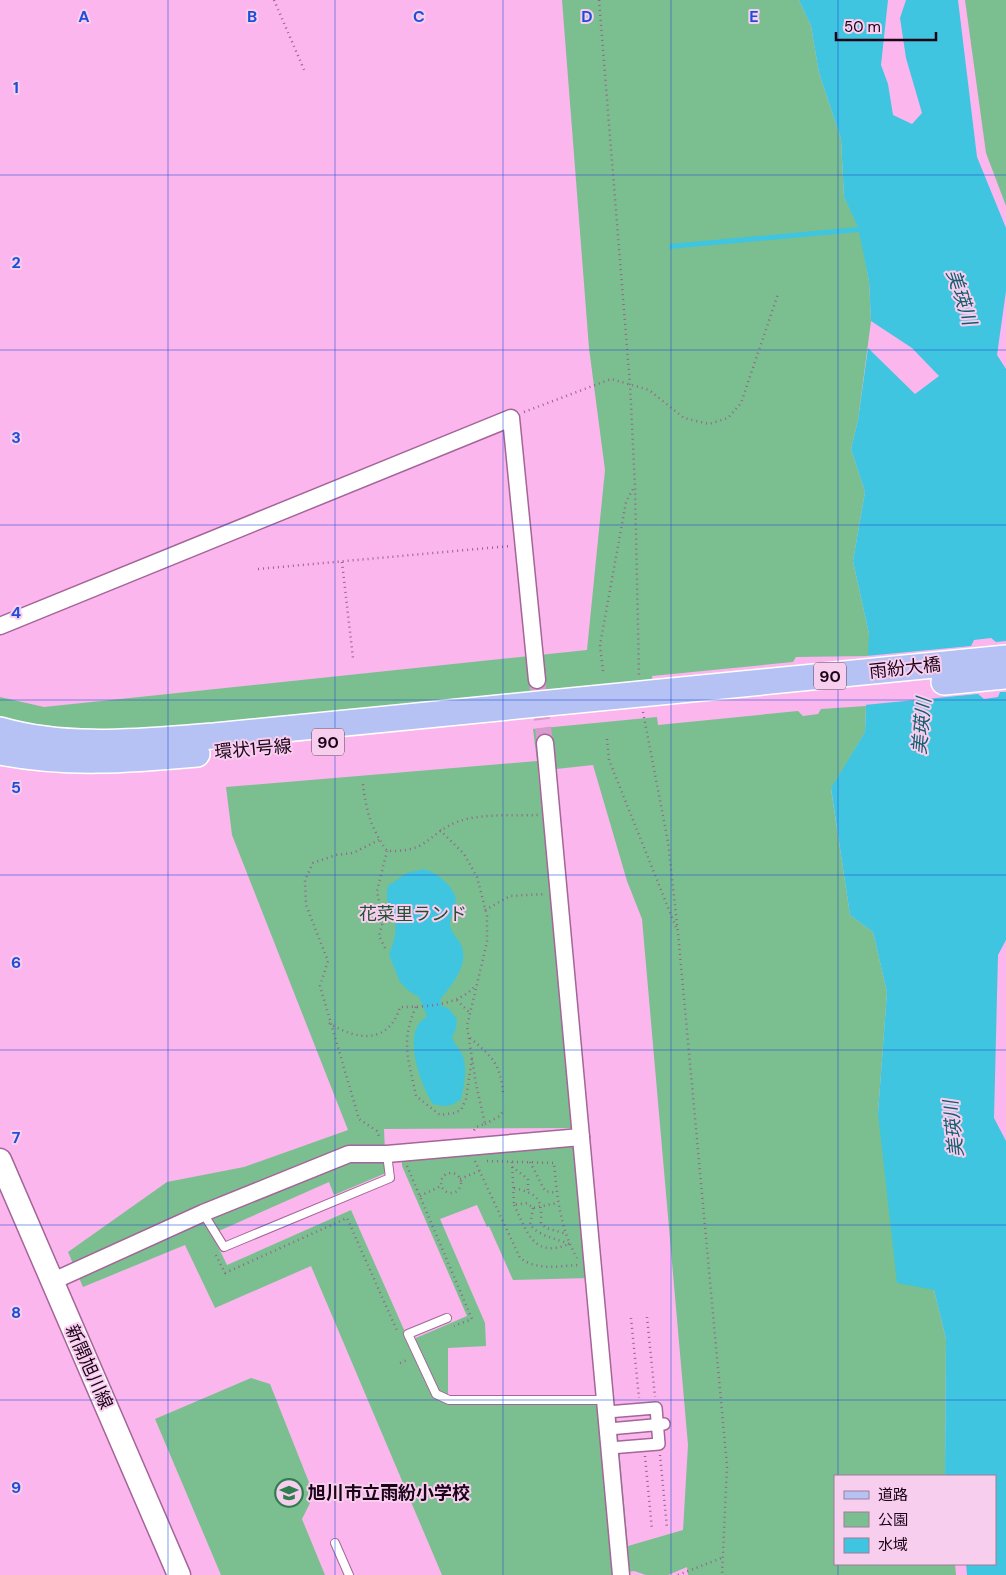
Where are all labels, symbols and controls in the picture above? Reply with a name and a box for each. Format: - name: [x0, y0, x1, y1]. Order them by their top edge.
- text: A: [78, 6, 90, 27]
- text: B: [247, 6, 257, 27]
- text: C: [413, 6, 425, 27]
- text: D: [581, 6, 593, 27]
- text: E: [749, 6, 759, 27]
- scale bar: [836, 10, 936, 42]
- text: 50 m: [844, 17, 881, 37]
- text: 1: [13, 77, 19, 98]
- text: 2: [11, 252, 21, 273]
- water label: 美瑛川: [941, 266, 983, 330]
- text: 3: [11, 427, 21, 448]
- text: 4: [11, 602, 21, 623]
- street label: 雨紛大橋: [868, 652, 942, 684]
- road number: 90: [814, 662, 846, 689]
- water label: 美瑛川: [907, 695, 937, 756]
- road number: 90: [312, 729, 344, 756]
- street label: 環状1号線: [213, 734, 293, 764]
- text: 5: [11, 777, 21, 798]
- park label: 花菜里ランド: [359, 902, 467, 926]
- text: 6: [11, 952, 21, 973]
- water label: 美瑛川: [938, 1097, 969, 1159]
- text: 7: [12, 1127, 21, 1148]
- text: 8: [11, 1302, 21, 1323]
- street label: 新開旭川線: [60, 1321, 118, 1413]
- legend: [834, 1475, 996, 1565]
- text: 9: [11, 1477, 21, 1498]
- school or university icon: 旭川市立雨紛小学校: [274, 1478, 304, 1508]
- place label: 旭川市立雨紛小学校: [308, 1481, 470, 1505]
- text: 道路: [878, 1485, 908, 1505]
- text: 公園: [878, 1510, 908, 1530]
- text: 水域: [878, 1535, 908, 1555]

